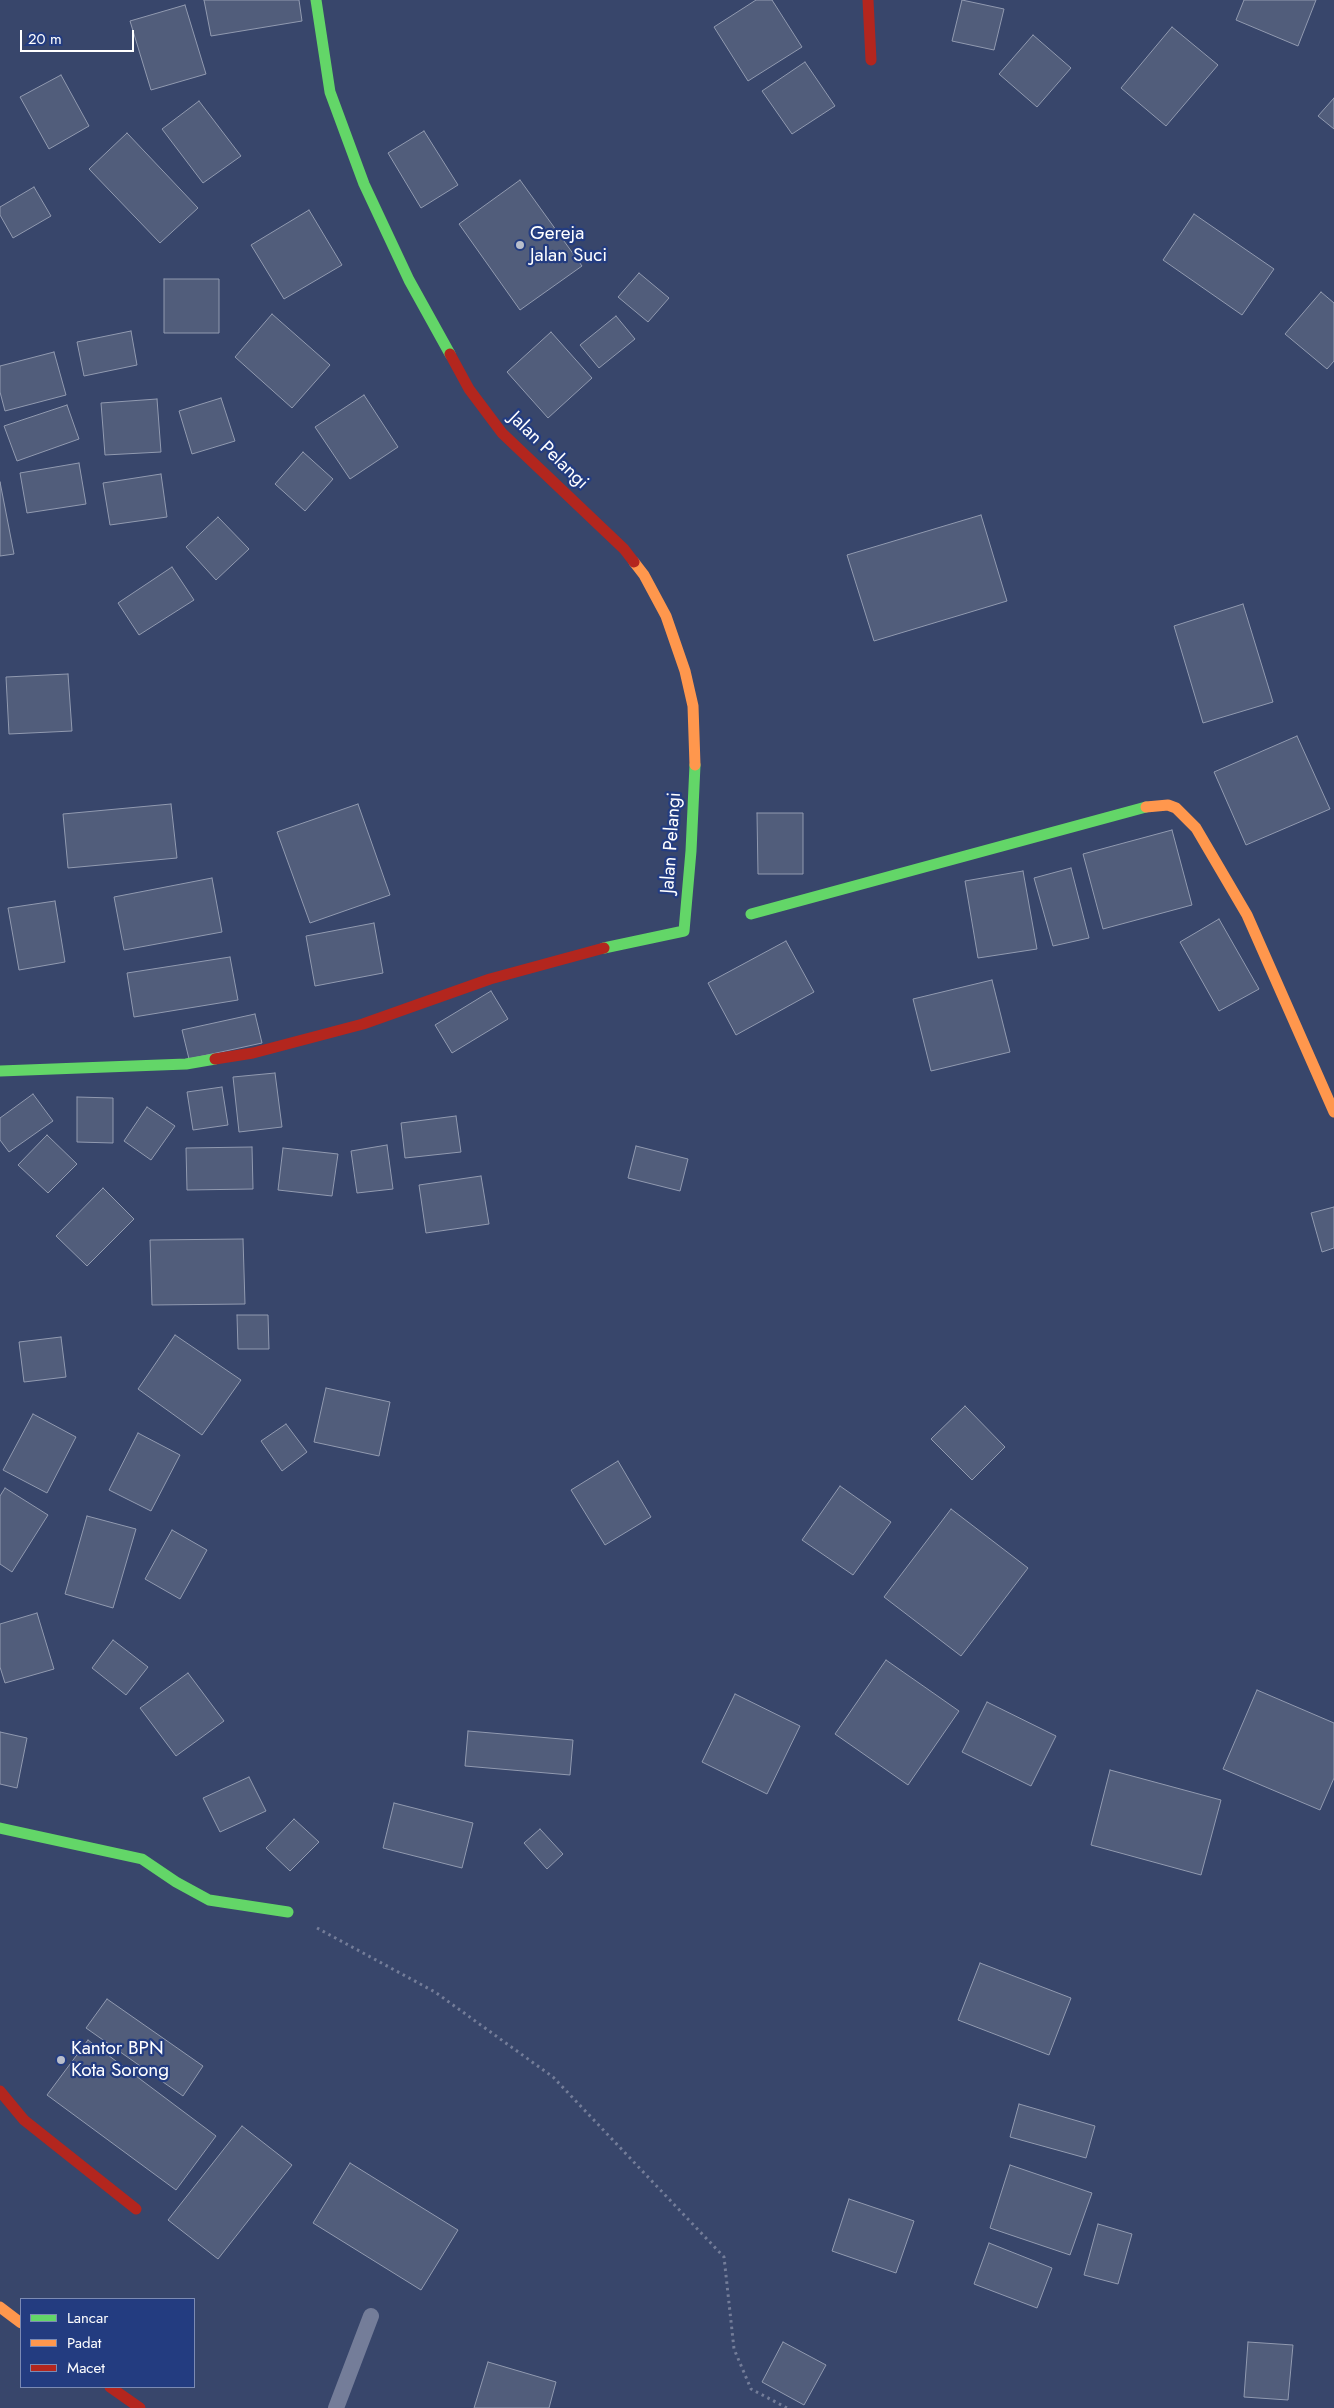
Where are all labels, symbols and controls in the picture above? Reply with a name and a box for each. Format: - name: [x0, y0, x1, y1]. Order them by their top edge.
- scale bar: [22, 20, 136, 52]
- text: 20 m: [28, 28, 62, 50]
- place label: Gereja Jalan Suci: [530, 223, 607, 267]
- marker: Gereja Jalan Suci: [514, 239, 526, 251]
- street label: Jalan Pelangi: [503, 407, 593, 495]
- street label: Jalan Pelangi: [657, 791, 687, 895]
- place label: Kantor BPN Kota Sorong: [71, 2038, 169, 2082]
- marker: Kantor BPN Kota Sorong: [55, 2054, 67, 2066]
- legend: [20, 2298, 195, 2388]
- text: Lancar: [67, 2307, 108, 2329]
- text: Padat: [67, 2332, 101, 2354]
- text: Macet: [67, 2357, 105, 2379]

